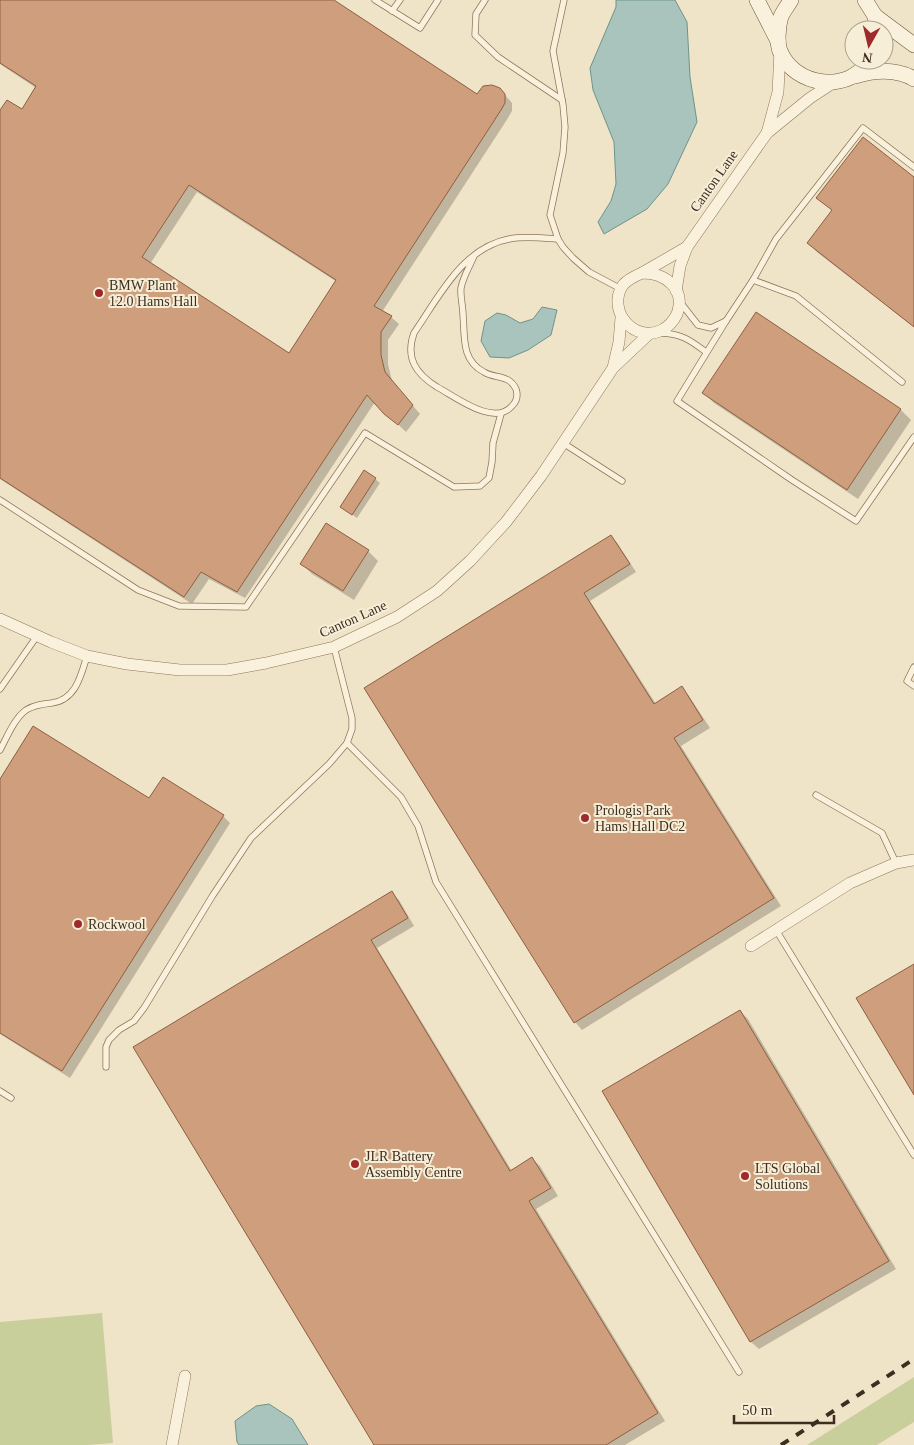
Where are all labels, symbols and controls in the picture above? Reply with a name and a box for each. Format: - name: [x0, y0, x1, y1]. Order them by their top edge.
- north arrow: [844, 20, 894, 70]
- text: N: [861, 49, 873, 66]
- street label: Canton Lane: [687, 147, 741, 215]
- place label: BMW Plant 12.0 Hams Hall: [109, 278, 197, 309]
- marker: BMW Plant 12.0 Hams Hall: [93, 287, 105, 299]
- street label: Canton Lane: [317, 598, 389, 640]
- place label: Prologis Park Hams Hall DC2: [595, 803, 685, 834]
- marker: Prologis Park Hams Hall DC2: [579, 812, 591, 824]
- place label: Rockwool: [88, 917, 146, 932]
- marker: Rockwool: [72, 918, 84, 930]
- place label: JLR Battery Assembly Centre: [365, 1149, 462, 1180]
- marker: JLR Battery Assembly Centre: [349, 1158, 361, 1170]
- place label: LTS Global Solutions: [755, 1161, 820, 1192]
- marker: LTS Global Solutions: [739, 1170, 751, 1182]
- scale bar: [734, 1392, 834, 1424]
- text: 50 m: [742, 1402, 773, 1418]

